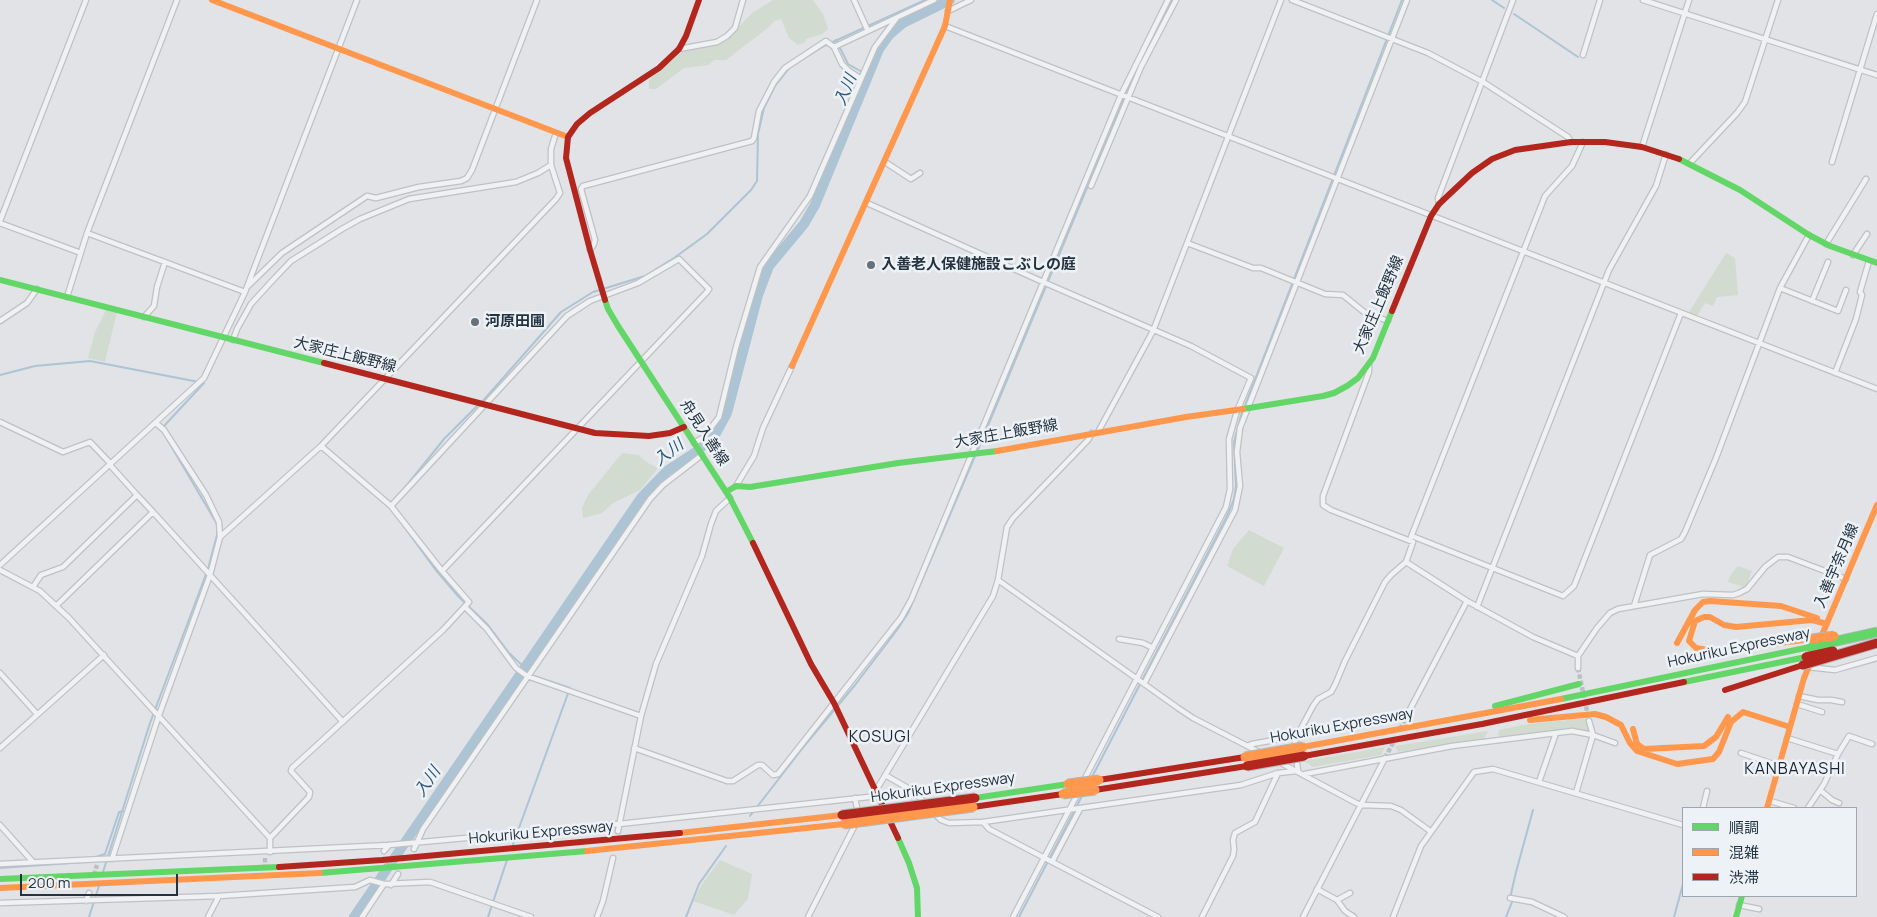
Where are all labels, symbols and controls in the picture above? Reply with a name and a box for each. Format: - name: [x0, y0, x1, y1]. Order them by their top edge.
- water label: 入川: [831, 72, 861, 108]
- street label: 大家庄上飯野線: [1350, 253, 1408, 357]
- place label: 入善老人保健施設こぶしの庭: [881, 256, 1076, 274]
- marker: 入善老人保健施設こぶしの庭: [865, 259, 877, 271]
- place label: 河原田圃: [485, 313, 545, 331]
- marker: 河原田圃: [469, 316, 481, 328]
- street label: 大家庄上飯野線: [292, 334, 398, 376]
- street label: 舟見入善線: [676, 397, 732, 469]
- street label: 大家庄上飯野線: [953, 416, 1059, 452]
- water label: 入川: [650, 436, 688, 470]
- street label: 入善宇奈月線: [1811, 521, 1863, 611]
- street label: Hokuriku Expressway: [1666, 624, 1812, 672]
- street label: Hokuriku Expressway: [1269, 705, 1415, 747]
- district label: KOSUGI: [848, 728, 912, 748]
- district label: KANBAYASHI: [1743, 760, 1847, 780]
- water label: 入川: [411, 763, 445, 801]
- street label: Hokuriku Expressway: [870, 769, 1016, 807]
- legend: [1682, 807, 1857, 897]
- text: 順調: [1729, 817, 1759, 838]
- street label: Hokuriku Expressway: [468, 818, 614, 848]
- text: 混雑: [1729, 842, 1759, 863]
- scale bar: [22, 864, 180, 896]
- text: 渋滞: [1729, 867, 1759, 888]
- text: 200 m: [28, 872, 71, 893]

